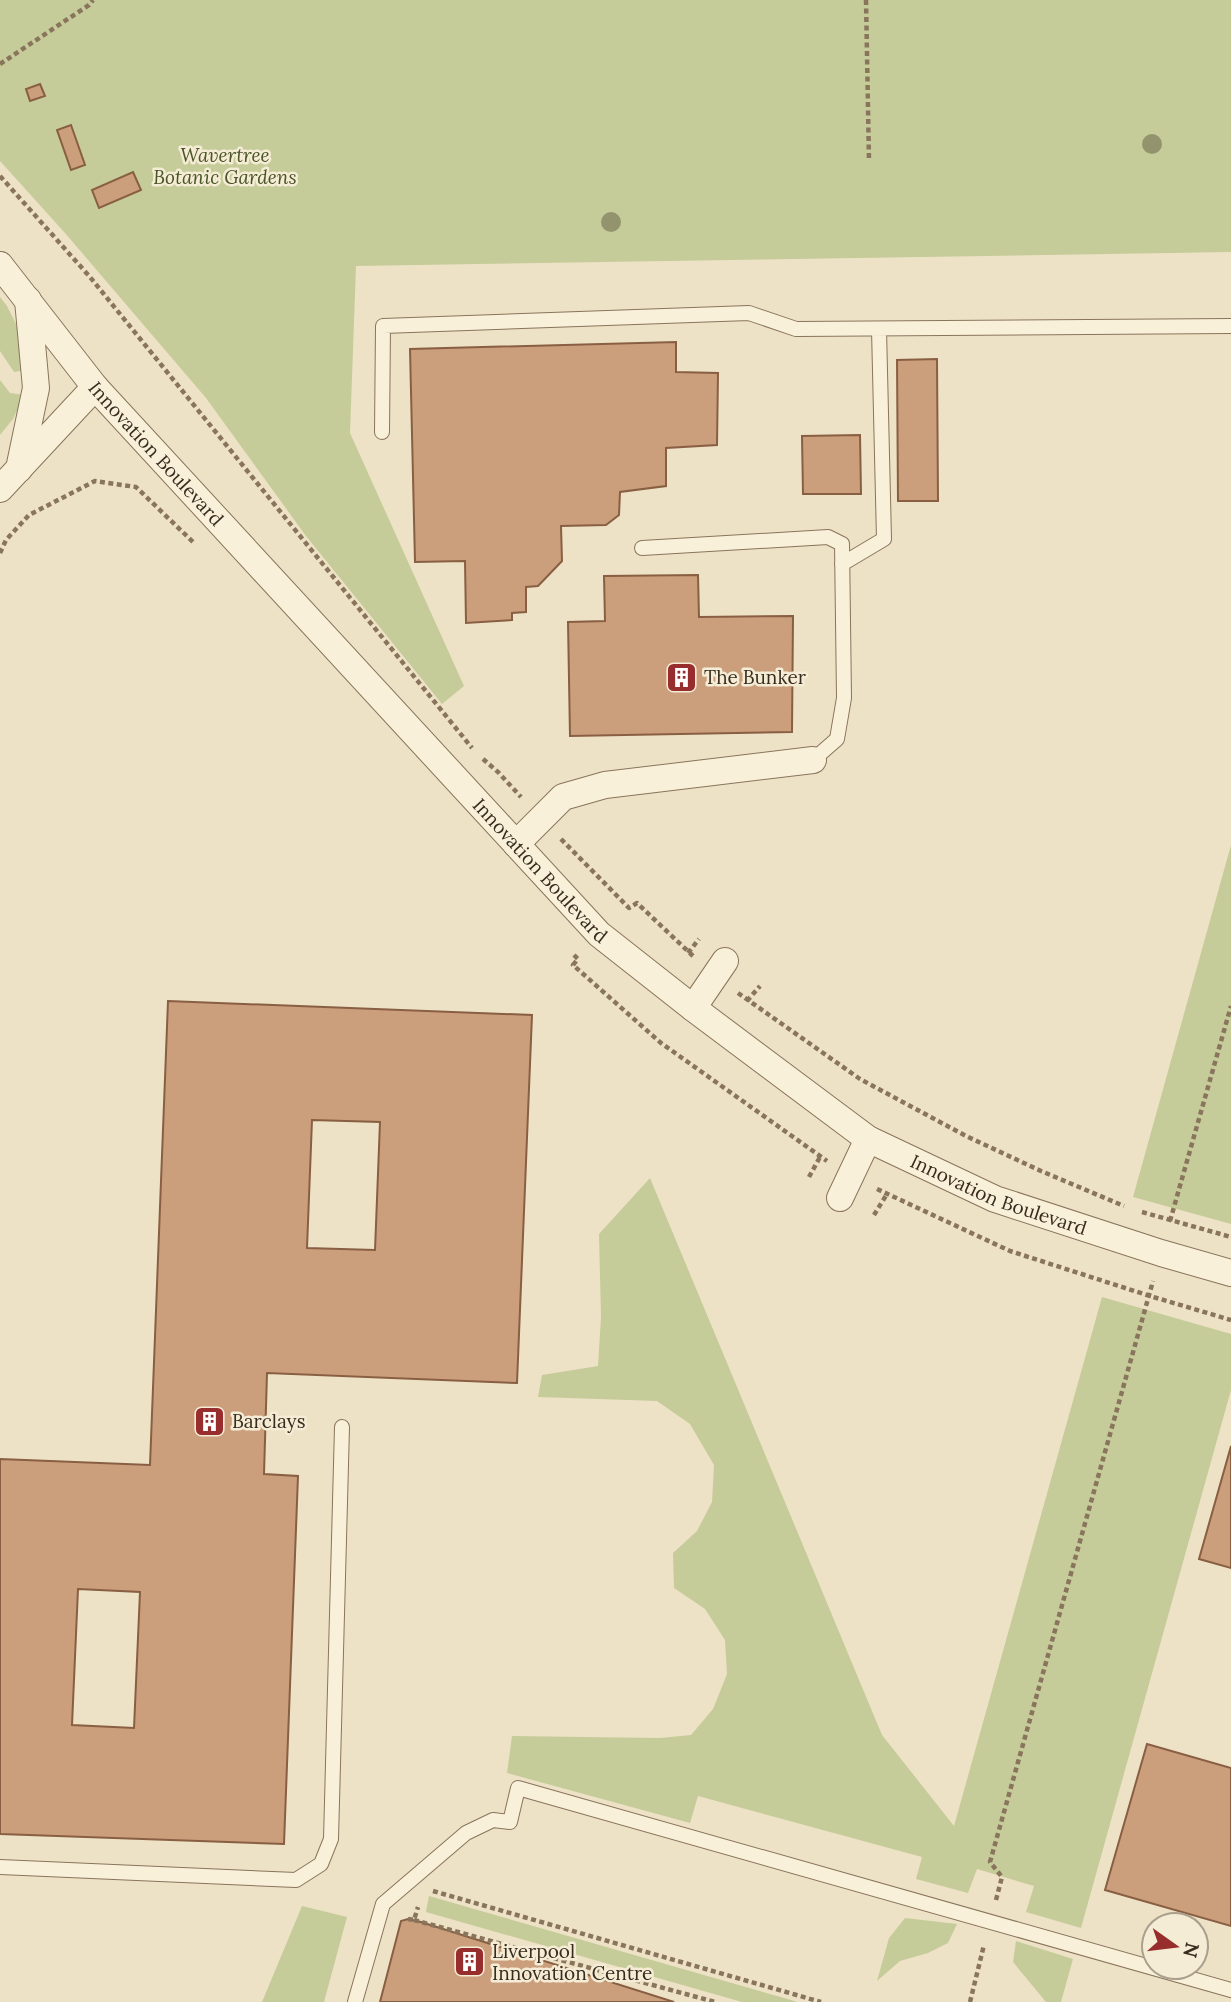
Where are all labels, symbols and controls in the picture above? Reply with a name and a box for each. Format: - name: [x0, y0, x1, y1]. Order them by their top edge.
- park label: Wavertree Botanic Gardens: [153, 143, 297, 189]
- street label: Innovation Boulevard: [83, 377, 229, 531]
- building icon: The Bunker: [664, 660, 698, 694]
- place label: The Bunker: [704, 665, 807, 689]
- street label: Innovation Boulevard: [468, 793, 612, 948]
- street label: Innovation Boulevard: [907, 1149, 1090, 1240]
- building icon: Barclays: [192, 1404, 226, 1438]
- place label: Barclays: [232, 1409, 306, 1433]
- north arrow: [1140, 1911, 1210, 1981]
- place label: Liverpool Innovation Centre: [492, 1939, 652, 1985]
- text: N: [1178, 1940, 1205, 1960]
- building icon: Liverpool Innovation Centre: [452, 1945, 486, 1979]

